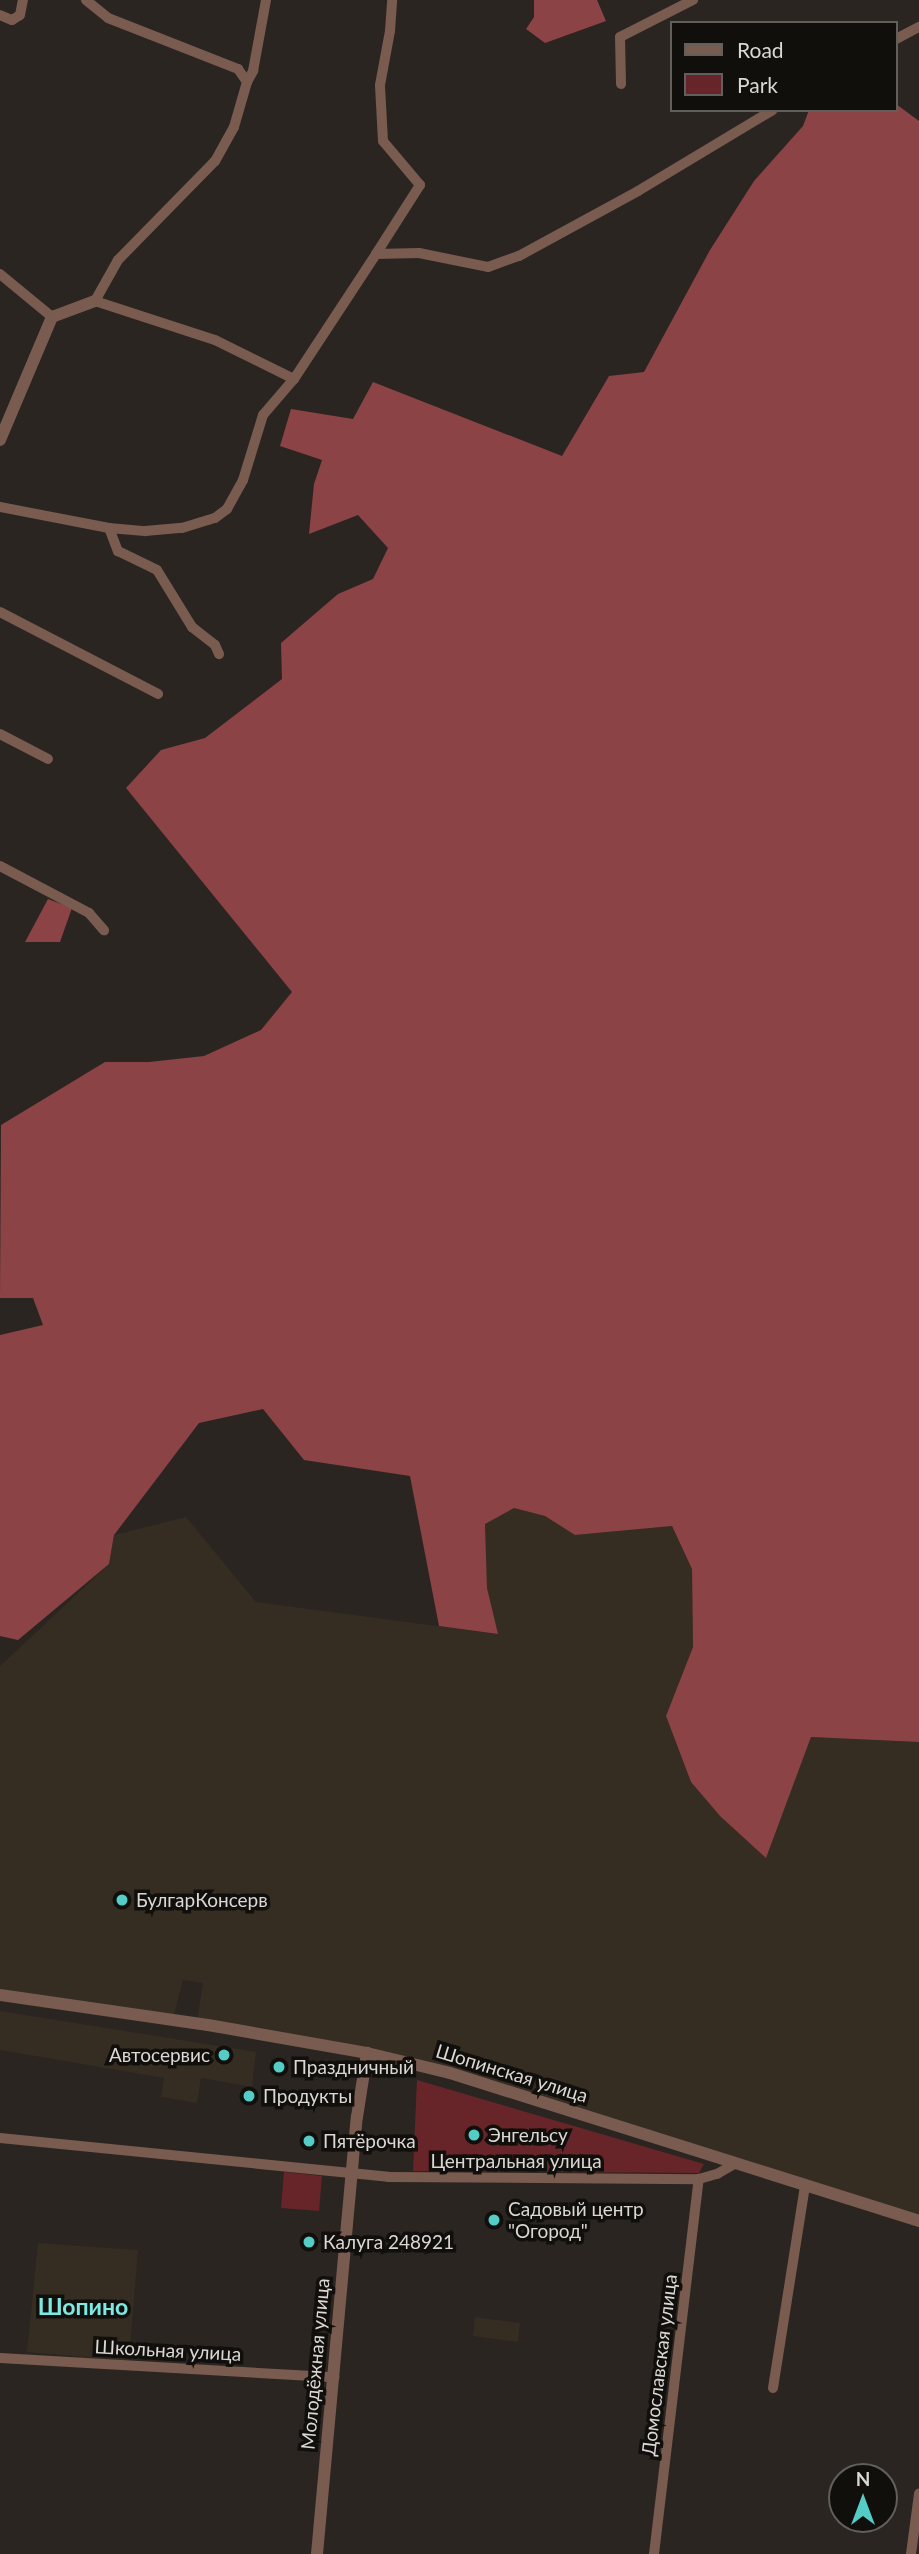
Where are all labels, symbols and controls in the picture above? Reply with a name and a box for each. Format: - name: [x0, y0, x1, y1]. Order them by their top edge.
- legend: [670, 21, 898, 112]
- text: Road: [737, 37, 784, 62]
- text: Park: [737, 72, 778, 97]
- place label: БулгарКонсерв: [136, 1889, 268, 1911]
- marker: БулгарКонсерв: [114, 1892, 130, 1908]
- street label: Шопинская улица: [433, 2039, 591, 2107]
- place label: Автосервис: [109, 2044, 210, 2066]
- marker: Автосервис: [216, 2047, 232, 2063]
- place label: Праздничный: [293, 2056, 414, 2078]
- marker: Праздничный: [271, 2059, 287, 2075]
- place label: Продукты: [263, 2085, 352, 2107]
- marker: Продукты: [241, 2088, 257, 2104]
- place label: Энгельсу: [488, 2124, 568, 2146]
- marker: Энгельсу: [466, 2127, 482, 2143]
- place label: Пятёрочка: [323, 2130, 416, 2152]
- marker: Пятёрочка: [301, 2133, 317, 2149]
- street label: Центральная улица: [430, 2150, 602, 2172]
- place label: Садовый центр "Огород": [508, 2198, 644, 2242]
- marker: Садовый центр "Огород": [486, 2212, 502, 2228]
- place label: Калуга 248921: [323, 2231, 454, 2253]
- marker: Калуга 248921: [301, 2234, 317, 2250]
- street label: Домославская улица: [637, 2273, 681, 2457]
- street label: Молодёжная улица: [296, 2277, 334, 2451]
- district label: Шопино: [38, 2292, 128, 2320]
- street label: Школьная улица: [94, 2335, 242, 2365]
- north arrow: [828, 2463, 898, 2533]
- text: N: [856, 2467, 870, 2490]

